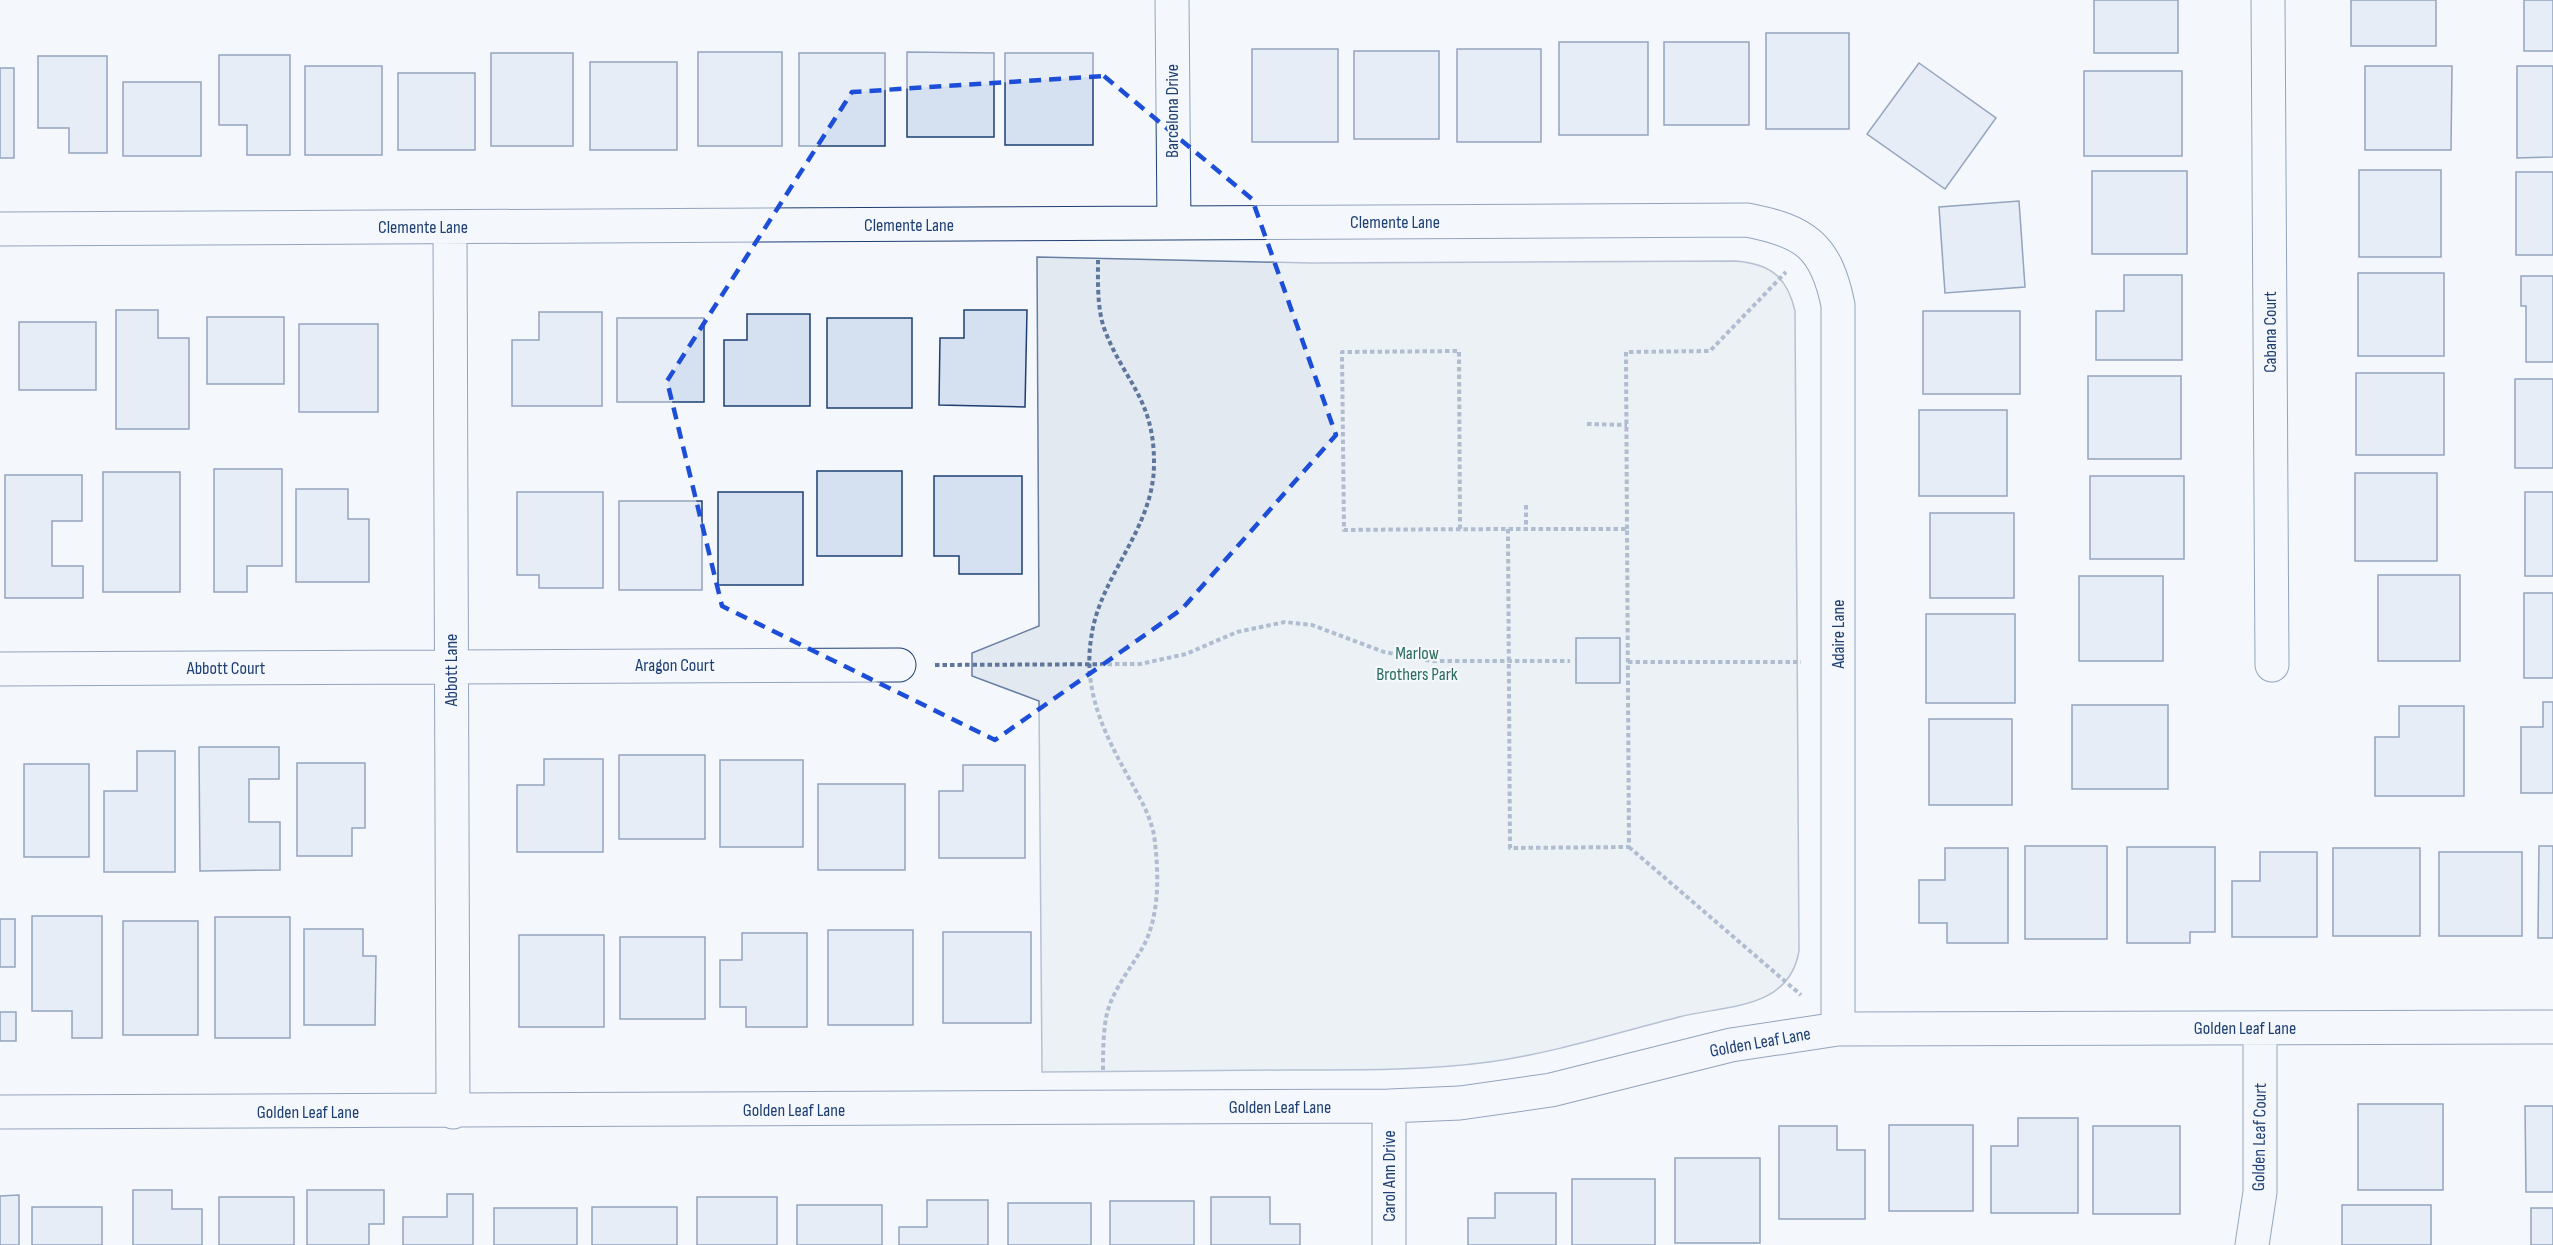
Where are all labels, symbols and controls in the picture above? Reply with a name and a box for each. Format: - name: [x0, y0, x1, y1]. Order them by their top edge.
- street label: Barcelona Drive: [1162, 64, 1183, 158]
- street label: Clemente Lane: [1350, 212, 1440, 233]
- street label: Clemente Lane: [864, 215, 954, 236]
- street label: Clemente Lane: [378, 217, 468, 238]
- street label: Cabana Court: [2260, 291, 2281, 373]
- street label: Adaire Lane: [1828, 600, 1849, 669]
- street label: Abbott Lane: [441, 634, 462, 707]
- park label: Marlow Brothers Park: [1376, 643, 1458, 685]
- street label: Aragon Court: [634, 655, 715, 676]
- street label: Abbott Court: [186, 658, 266, 679]
- street label: Golden Leaf Lane: [2194, 1018, 2296, 1039]
- street label: Golden Leaf Lane: [1708, 1023, 1812, 1062]
- street label: Golden Leaf Court: [2248, 1082, 2271, 1191]
- street label: Golden Leaf Lane: [1229, 1097, 1331, 1118]
- street label: Golden Leaf Lane: [743, 1100, 845, 1121]
- street label: Golden Leaf Lane: [257, 1102, 359, 1123]
- street label: Carol Ann Drive: [1379, 1130, 1400, 1222]

